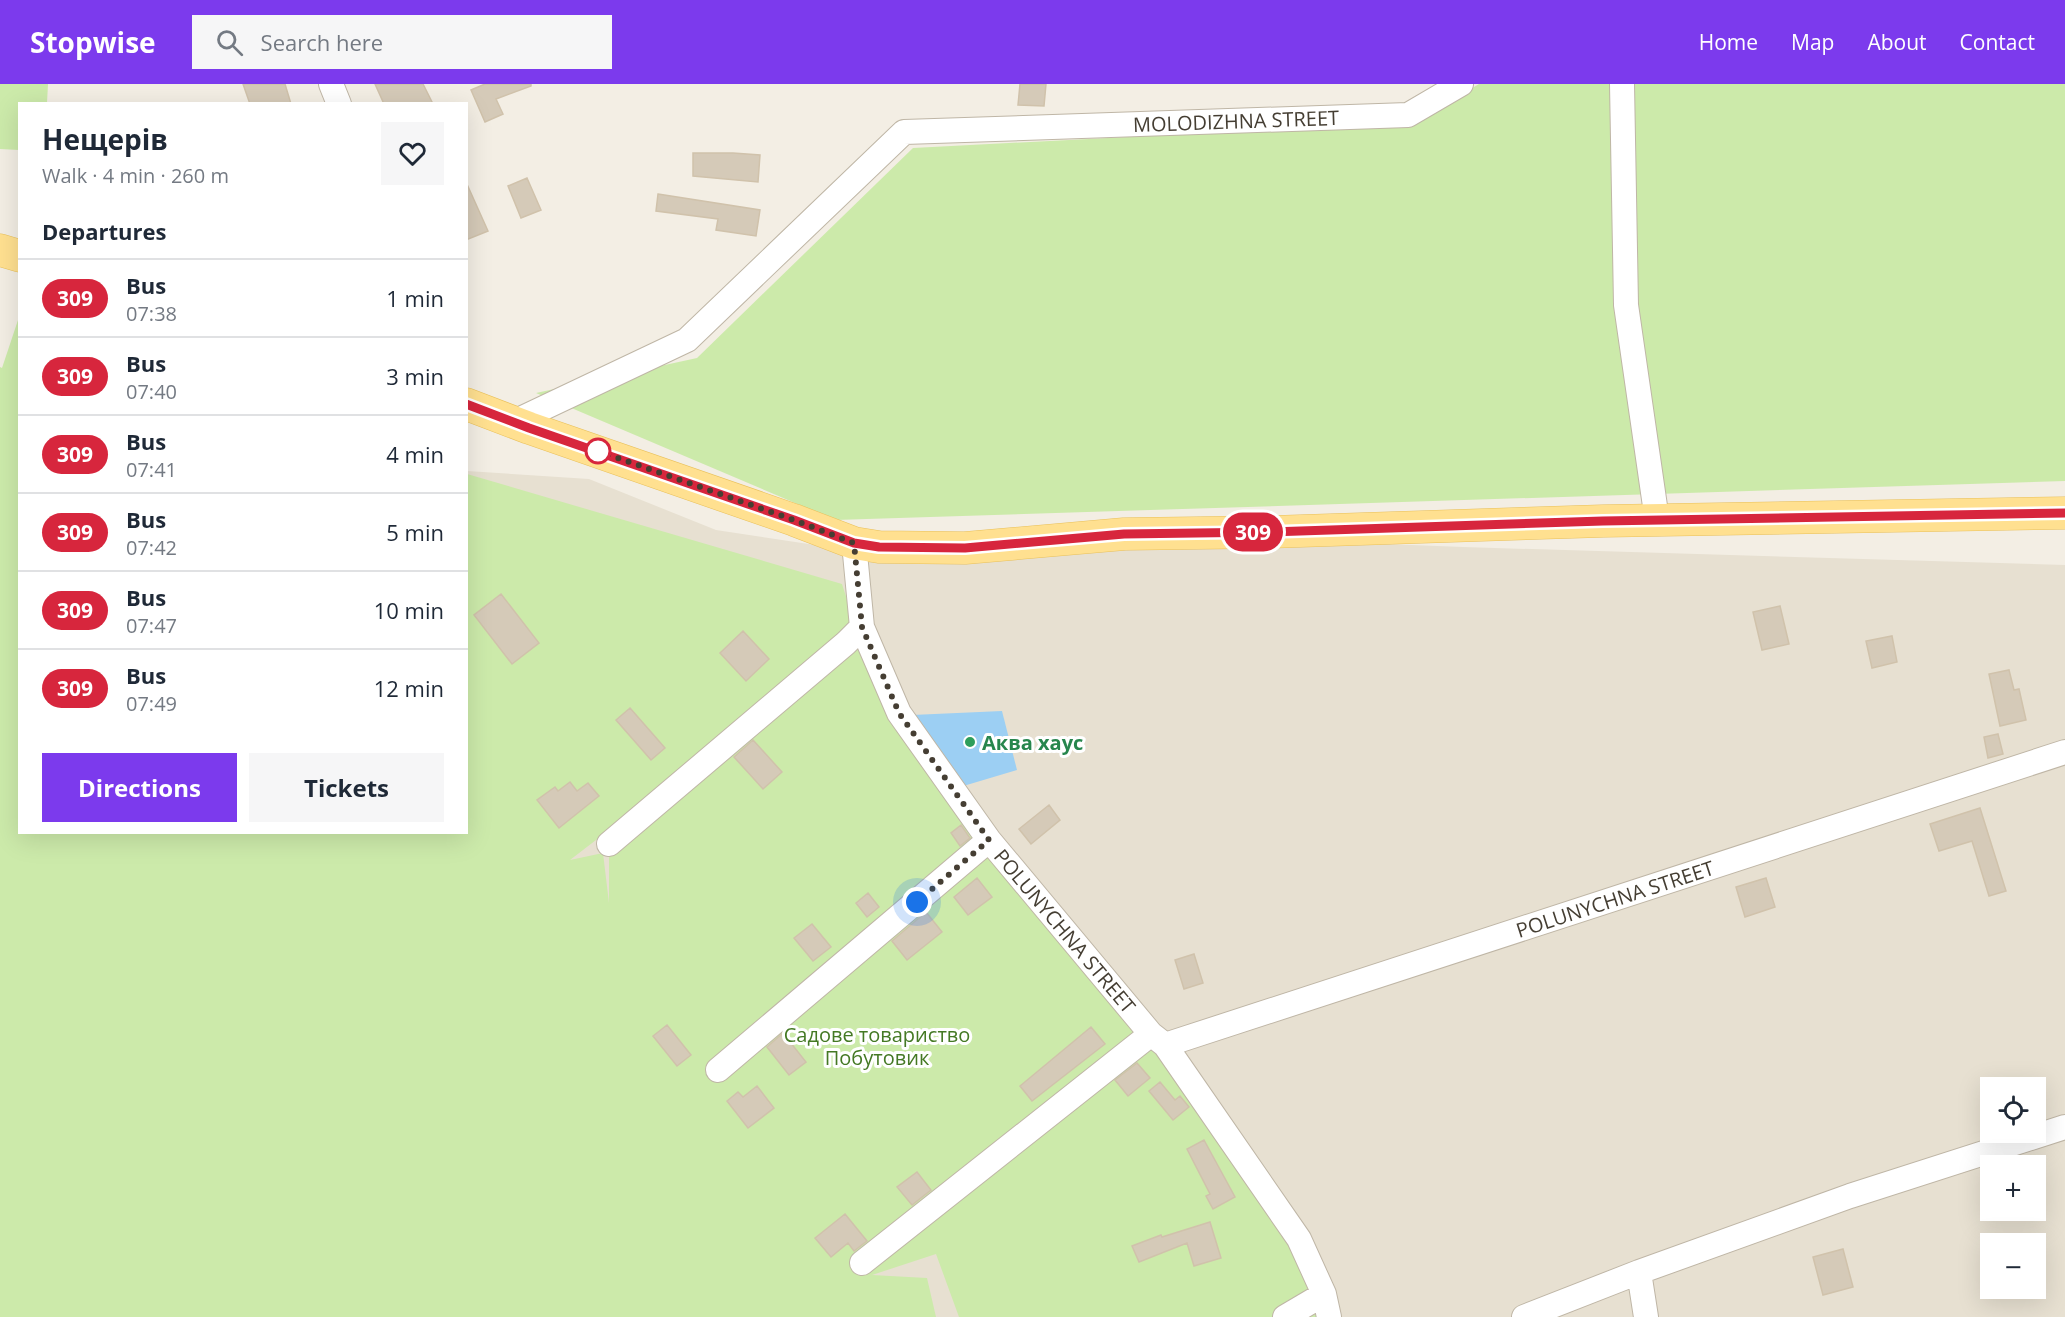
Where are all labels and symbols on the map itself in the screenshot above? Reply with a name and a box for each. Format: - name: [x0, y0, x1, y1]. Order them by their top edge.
- street label: MOLODIZHNA STREET: [1132, 104, 1340, 138]
- unlabelled marker: [585, 438, 611, 464]
- line badge: 309: [1218, 512, 1288, 552]
- place label: Аква хаус: [982, 729, 1083, 756]
- marker: Аква хаус: [963, 735, 977, 749]
- street label: POLUNYCHNA STREET: [988, 843, 1142, 1019]
- street label: POLUNYCHNA STREET: [1513, 854, 1717, 944]
- your location: [902, 887, 932, 917]
- park label: Садове товариство Побутовик: [784, 1021, 970, 1071]

